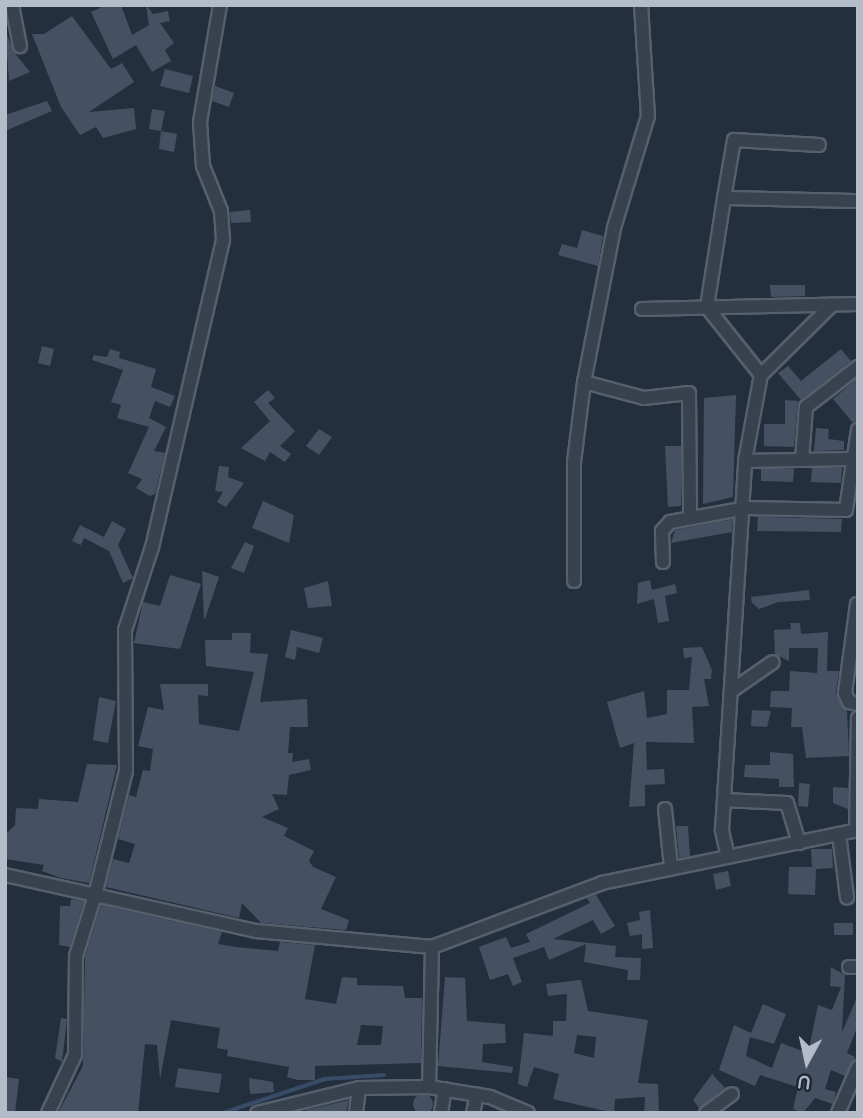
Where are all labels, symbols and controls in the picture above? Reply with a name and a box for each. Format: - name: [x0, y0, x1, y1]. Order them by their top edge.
- north arrow: [772, 1027, 842, 1097]
- text: U: [796, 1070, 812, 1096]

